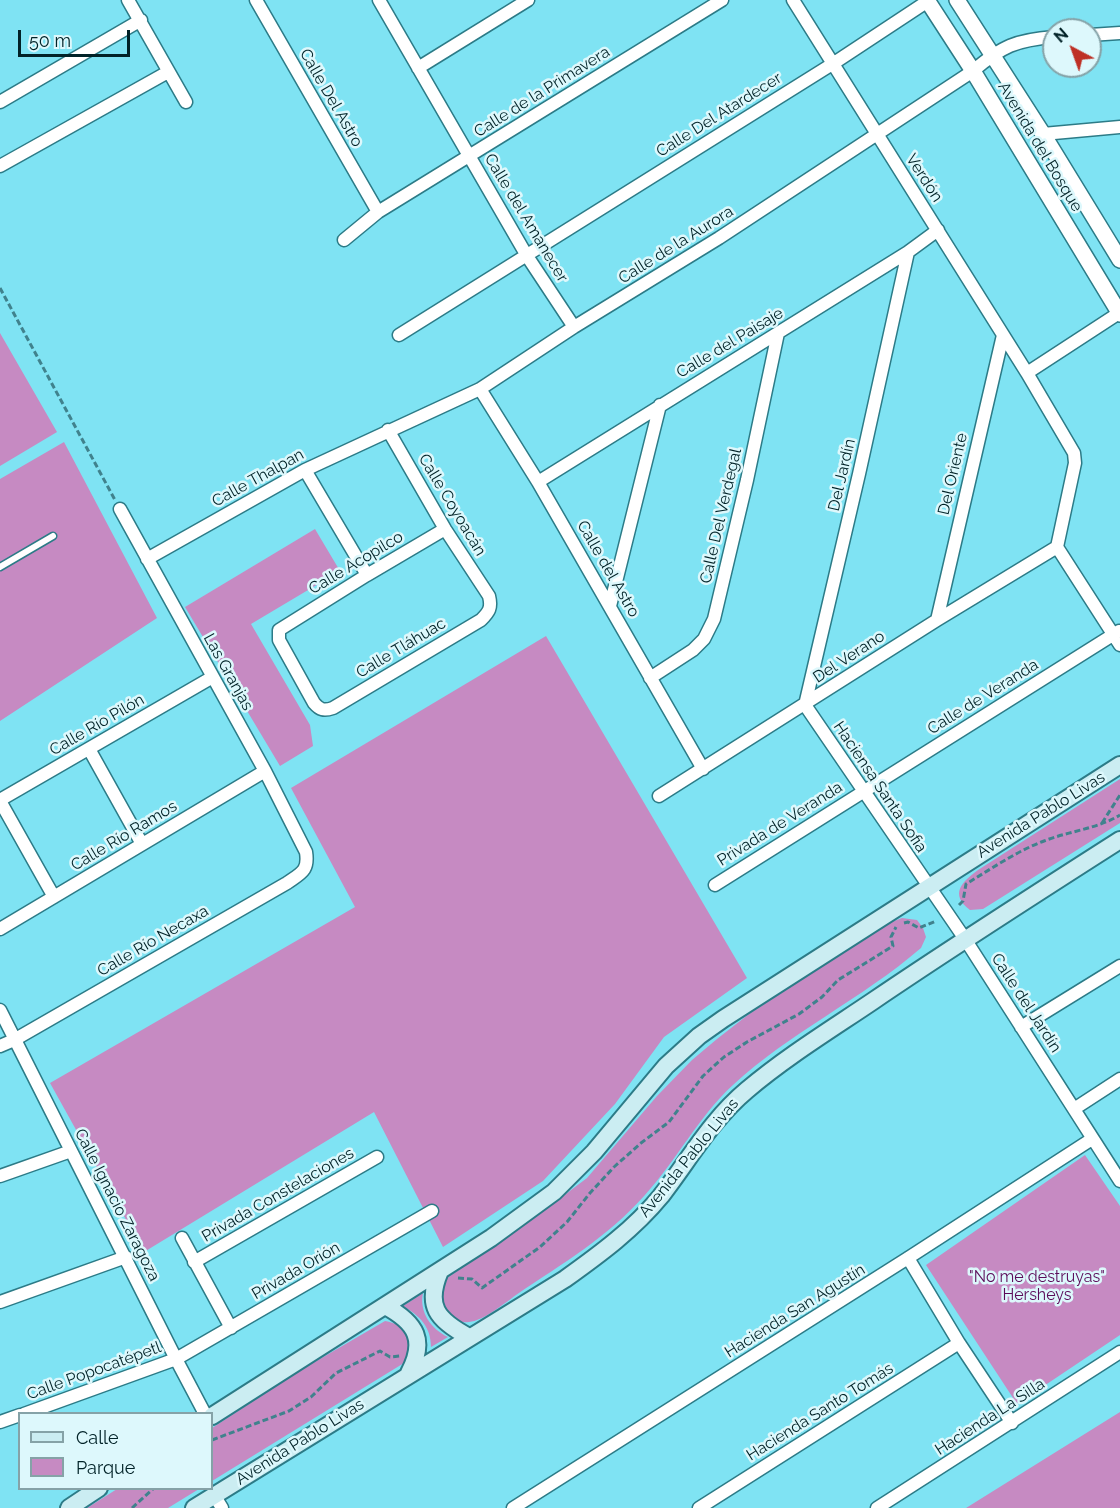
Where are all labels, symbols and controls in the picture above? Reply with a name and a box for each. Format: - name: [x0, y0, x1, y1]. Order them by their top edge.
- scale bar: [21, 18, 134, 56]
- north arrow: [1042, 18, 1102, 78]
- text: N: [1050, 24, 1072, 47]
- text: 50 m: [29, 30, 71, 51]
- street label: Calle de la Primavera: [471, 42, 613, 142]
- street label: Calle Del Astro: [295, 46, 367, 150]
- street label: Calle Del Atardecer: [653, 69, 785, 161]
- street label: Avenida del Bosque: [994, 79, 1086, 215]
- street label: Calle del Amanecer: [480, 150, 572, 286]
- street label: Verdón: [901, 150, 947, 206]
- street label: Calle de la Aurora: [615, 202, 737, 288]
- street label: Calle del Paisaje: [673, 304, 787, 382]
- street label: Del Oriente: [934, 431, 972, 517]
- street label: Del Jardín: [824, 437, 860, 513]
- street label: Calle Thalpan: [209, 445, 307, 511]
- street label: Calle Del Verdegal: [696, 447, 746, 585]
- street label: Calle Coyoacán: [414, 451, 490, 559]
- street label: Calle del Astro: [573, 517, 643, 621]
- street label: Calle Acopilco: [305, 527, 407, 599]
- street label: Calle Tláhuac: [353, 614, 449, 682]
- street label: Del Verano: [810, 627, 888, 687]
- street label: Las Granjas: [199, 630, 257, 714]
- street label: Calle de Veranda: [924, 655, 1042, 739]
- street label: Calle Río Pilón: [46, 690, 148, 760]
- street label: Haciensa Santa Sofia: [829, 718, 931, 856]
- street label: Avenida Pablo Livas: [973, 768, 1109, 862]
- street label: Privada de Veranda: [714, 778, 846, 870]
- street label: Calle Río Ramos: [67, 797, 181, 875]
- street label: Calle Río Necaxa: [94, 901, 212, 981]
- street label: Calle del Jardín: [987, 950, 1065, 1056]
- street label: Avenida Pablo Livas: [635, 1095, 743, 1221]
- street label: Calle Ignacio Zaragoza: [70, 1126, 164, 1284]
- street label: Privada Constelaciones: [199, 1144, 357, 1246]
- street label: Privada Orión: [248, 1238, 344, 1304]
- street label: Hacienda San Agustín: [721, 1260, 869, 1362]
- park label: "No me destruyas" Hersheys: [969, 1267, 1105, 1305]
- street label: Calle Popocatépetl: [24, 1338, 164, 1404]
- street label: Hacienda Santo Tomás: [743, 1359, 897, 1465]
- street label: Hacienda La Silla: [932, 1374, 1048, 1460]
- street label: Avenida Pablo Livas: [232, 1395, 368, 1489]
- legend: [18, 1412, 213, 1490]
- text: Calle: [76, 1427, 119, 1448]
- text: Parque: [76, 1457, 135, 1478]

